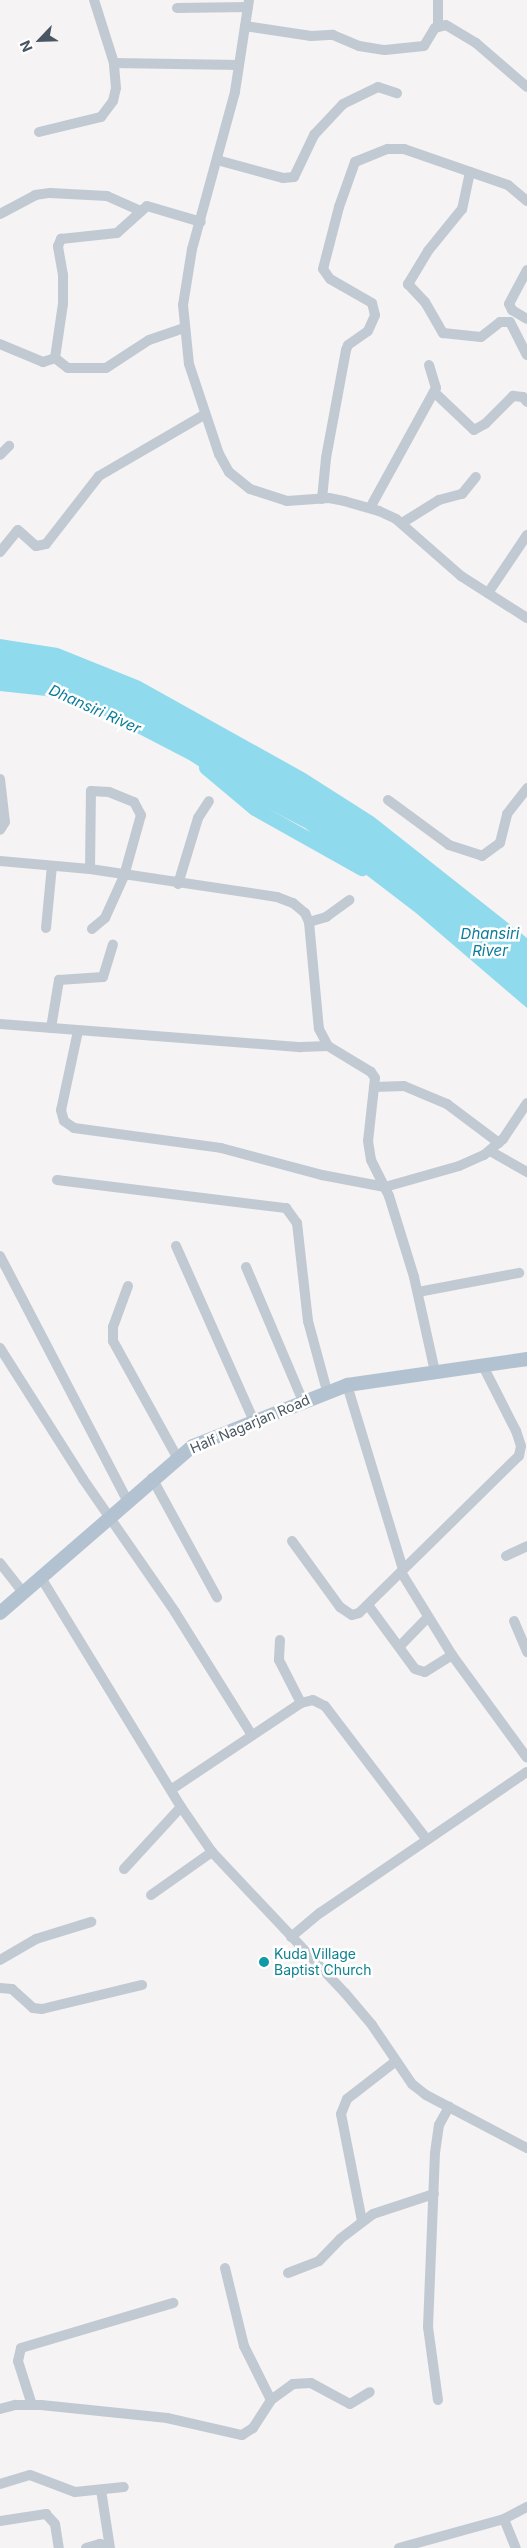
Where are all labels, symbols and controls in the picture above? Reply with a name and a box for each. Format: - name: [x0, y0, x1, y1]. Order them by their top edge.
- north arrow: [15, 15, 65, 65]
- text: N: [16, 38, 36, 55]
- water label: Dhansiri River: [46, 681, 144, 737]
- water label: Dhansiri River: [461, 924, 519, 959]
- street label: Half Nagarjan Road: [188, 1391, 312, 1457]
- place label: Kuda Village Baptist Church: [274, 1946, 372, 1978]
- marker: Kuda Village Baptist Church: [258, 1956, 270, 1968]

